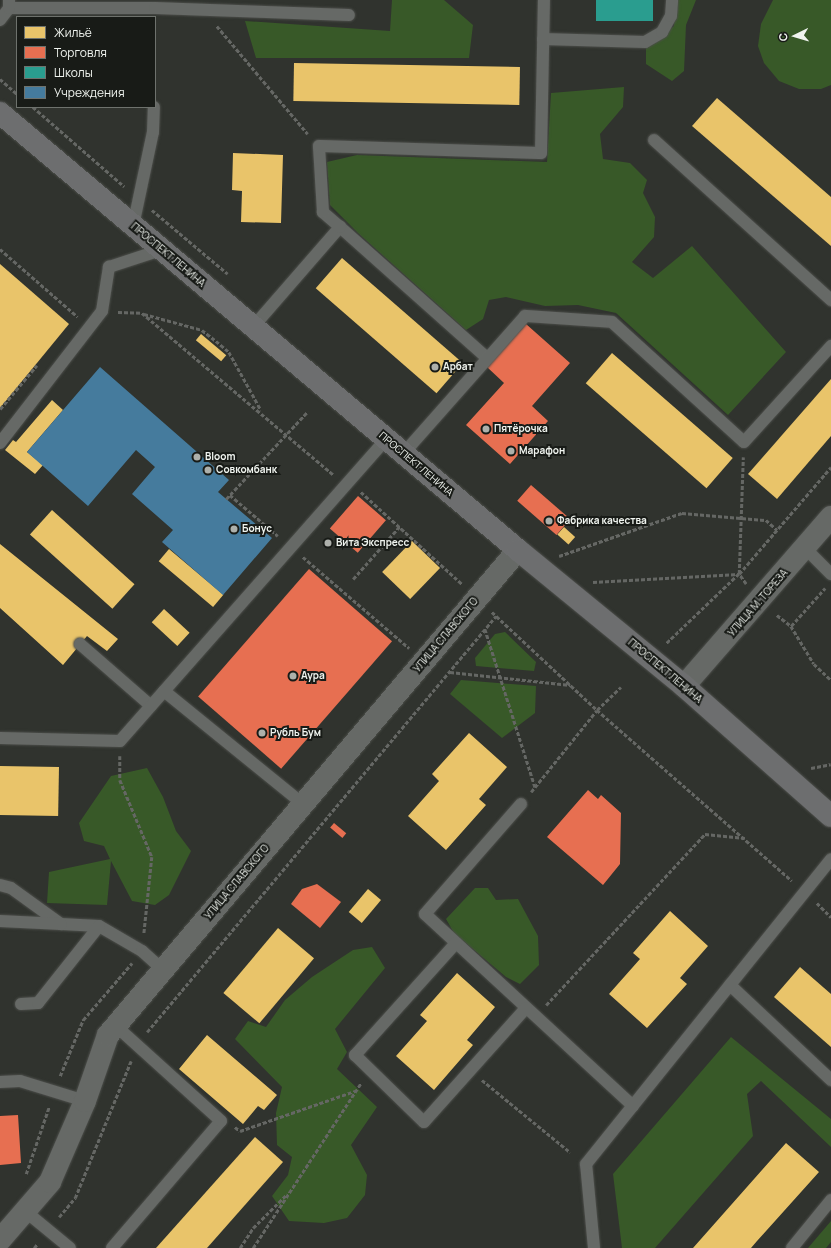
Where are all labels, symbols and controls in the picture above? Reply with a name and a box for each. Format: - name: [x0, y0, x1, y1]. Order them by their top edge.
- legend: [16, 16, 156, 108]
- north arrow: [775, 16, 815, 56]
- text: Жильё: [54, 24, 92, 41]
- text: С: [775, 32, 790, 42]
- text: Торговля: [54, 44, 107, 61]
- text: Школы: [54, 64, 93, 81]
- text: Учреждения: [54, 84, 125, 101]
- street label: ПРОСПЕКТ ЛЕНИНА: [128, 220, 208, 290]
- place label: Арбат: [443, 361, 473, 373]
- marker: Арбат: [430, 362, 440, 372]
- place label: Пятёрочка: [494, 423, 548, 435]
- marker: Пятёрочка: [481, 424, 491, 434]
- street label: ПРОСПЕКТ ЛЕНИНА: [376, 429, 456, 499]
- place label: Марафон: [519, 445, 565, 457]
- marker: Марафон: [506, 446, 516, 456]
- place label: Bloom: [205, 451, 235, 463]
- marker: Bloom: [192, 452, 202, 462]
- place label: Совкомбанк: [216, 464, 277, 476]
- marker: Совкомбанк: [203, 465, 213, 475]
- place label: Фабрика качества: [557, 515, 647, 527]
- marker: Фабрика качества: [544, 516, 554, 526]
- place label: Бонус: [242, 523, 272, 535]
- marker: Бонус: [229, 524, 239, 534]
- place label: Вита Экспресс: [336, 537, 409, 549]
- marker: Вита Экспресс: [323, 538, 333, 548]
- street label: УЛИЦА М. ТОРЕЗА: [726, 567, 790, 639]
- street label: УЛИЦА СЛАВСКОГО: [411, 595, 481, 675]
- street label: ПРОСПЕКТ ЛЕНИНА: [625, 636, 705, 706]
- place label: Аура: [301, 670, 325, 682]
- marker: Аура: [288, 671, 298, 681]
- place label: Рубль Бум: [270, 727, 321, 739]
- marker: Рубль Бум: [257, 728, 267, 738]
- street label: УЛИЦА СЛАВСКОГО: [202, 842, 272, 922]

